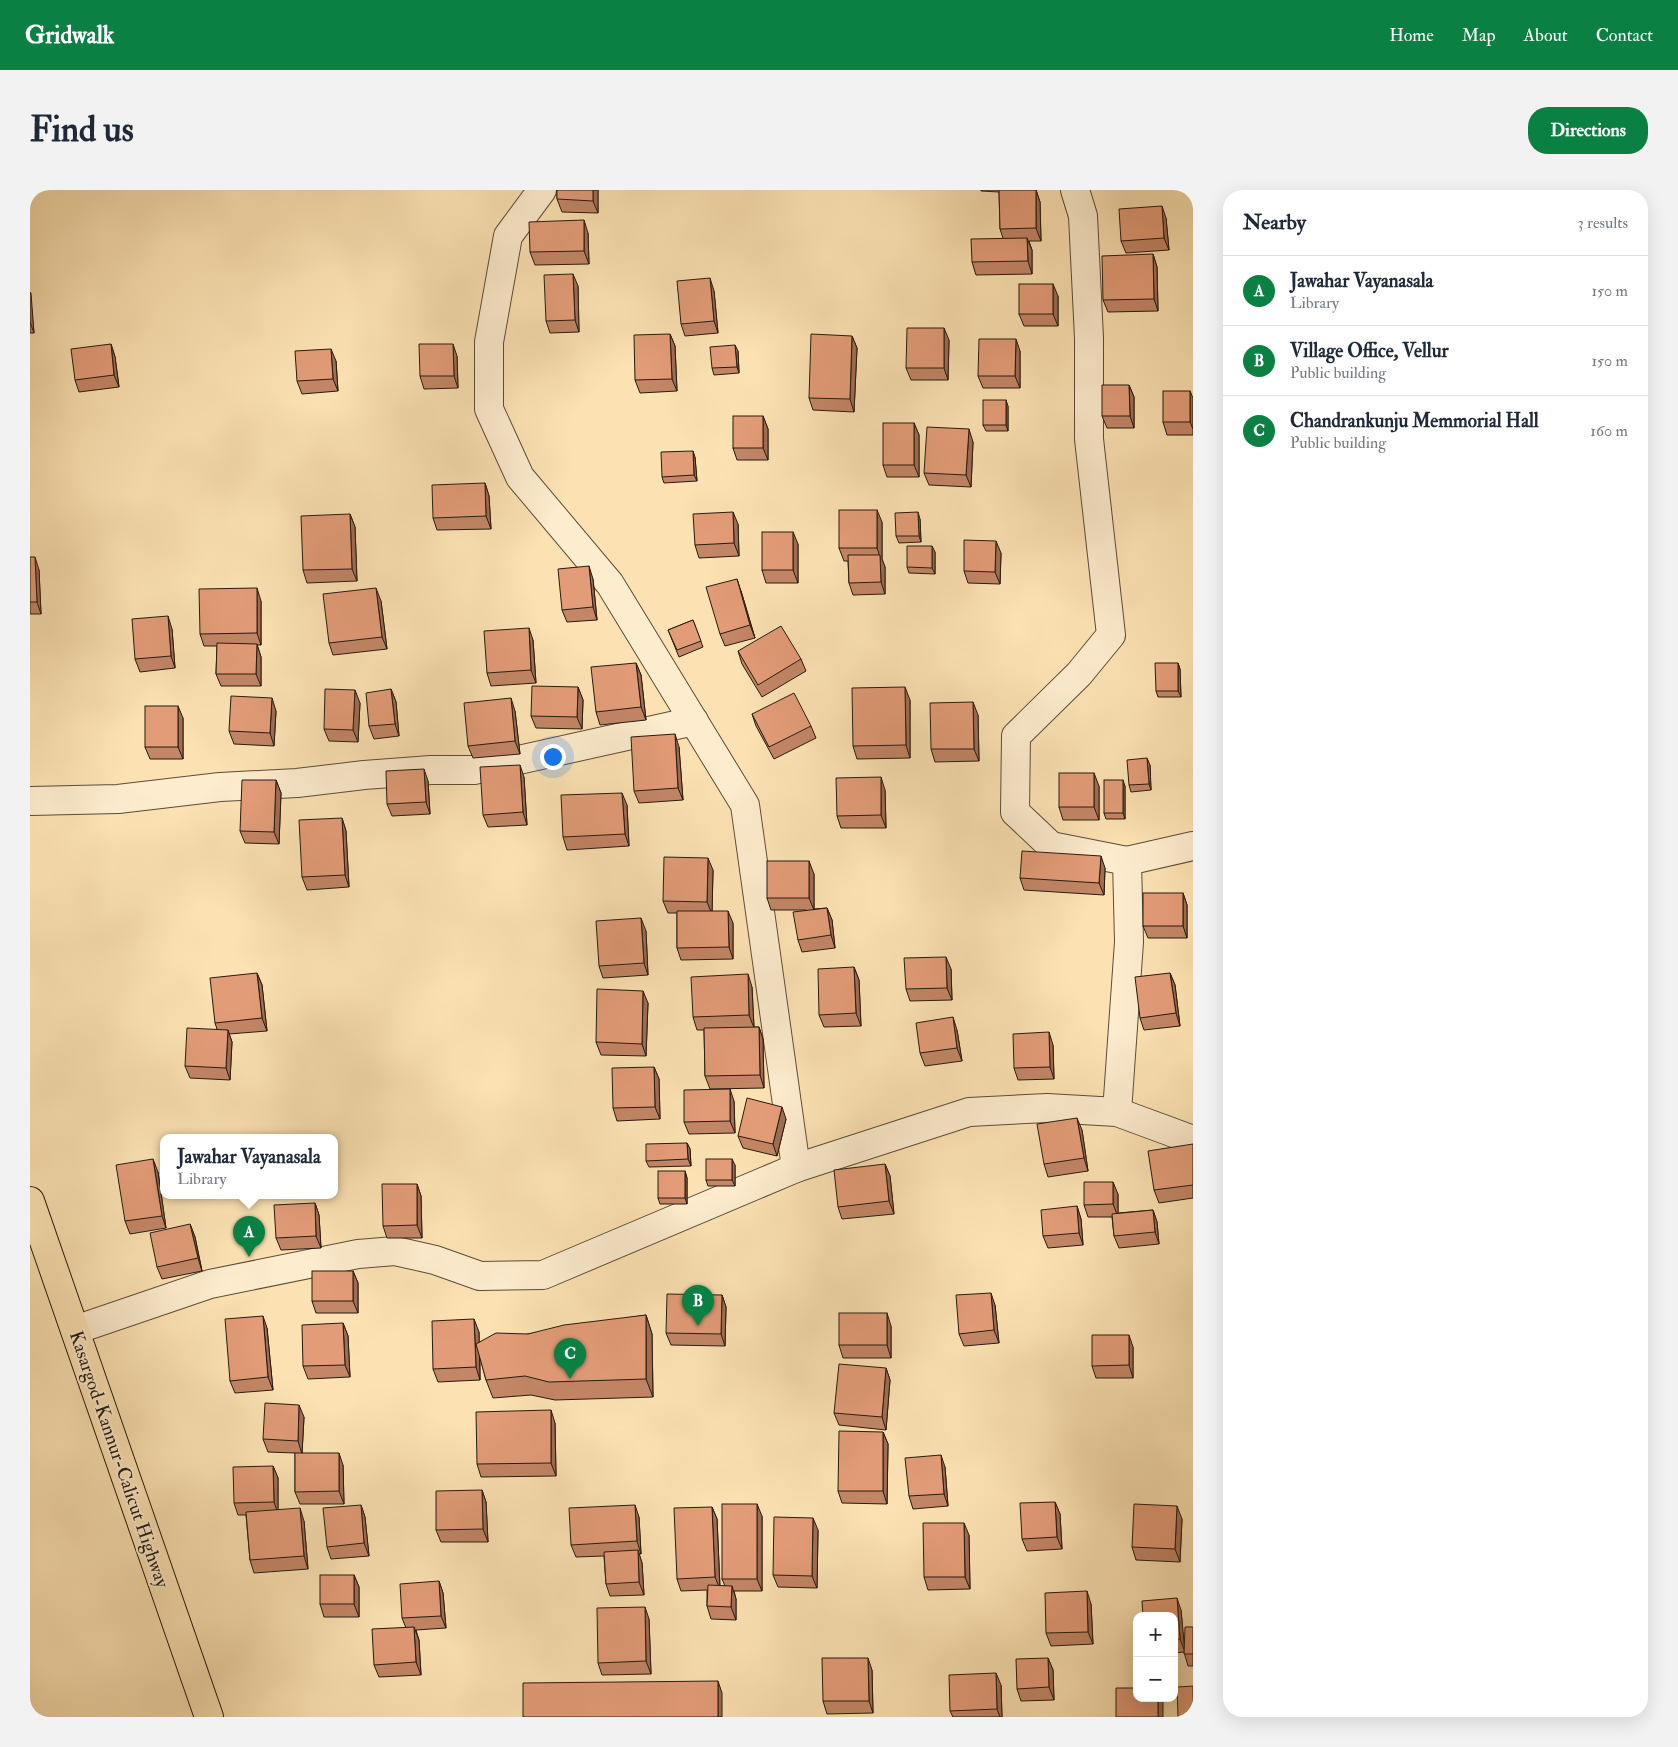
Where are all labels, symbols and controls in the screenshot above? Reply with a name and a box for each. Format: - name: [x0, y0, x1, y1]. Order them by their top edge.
- text: Gridwalk: [25, 20, 114, 51]
- text: Home: [1389, 24, 1434, 47]
- text: Map: [1462, 24, 1496, 47]
- text: About: [1524, 24, 1568, 47]
- text: Contact: [1596, 24, 1653, 47]
- button: Directions: [1528, 107, 1648, 154]
- text: Find us: [30, 108, 134, 152]
- text: Nearby: [1243, 209, 1306, 236]
- text: 3 results: [1577, 213, 1628, 233]
- text: Jawahar Vayanasala: [1290, 269, 1433, 293]
- text: A: [1254, 281, 1264, 301]
- text: 150 m: [1591, 281, 1628, 301]
- text: Library: [1290, 293, 1339, 313]
- text: Village Office, Vellur: [1290, 339, 1449, 363]
- text: B: [1254, 351, 1264, 371]
- text: 150 m: [1591, 351, 1628, 371]
- text: Public building: [1290, 363, 1386, 383]
- text: Chandrankunju Memmorial Hall: [1290, 409, 1539, 433]
- text: C: [1253, 421, 1265, 441]
- text: 160 m: [1590, 421, 1628, 441]
- text: Public building: [1290, 433, 1386, 453]
- your location: [540, 744, 566, 770]
- popup: [160, 1134, 338, 1199]
- text: Jawahar Vayanasala: [177, 1145, 321, 1169]
- text: Library: [177, 1169, 226, 1189]
- pin: A: [233, 1216, 265, 1257]
- pin: B: [682, 1285, 714, 1326]
- street label: Kasargod-Kannur-Calicut Highway: [64, 1328, 175, 1592]
- pin: C: [554, 1338, 586, 1379]
- map controls: [1133, 1612, 1178, 1702]
- button: +: [1133, 1612, 1178, 1657]
- button: −: [1133, 1657, 1178, 1702]

